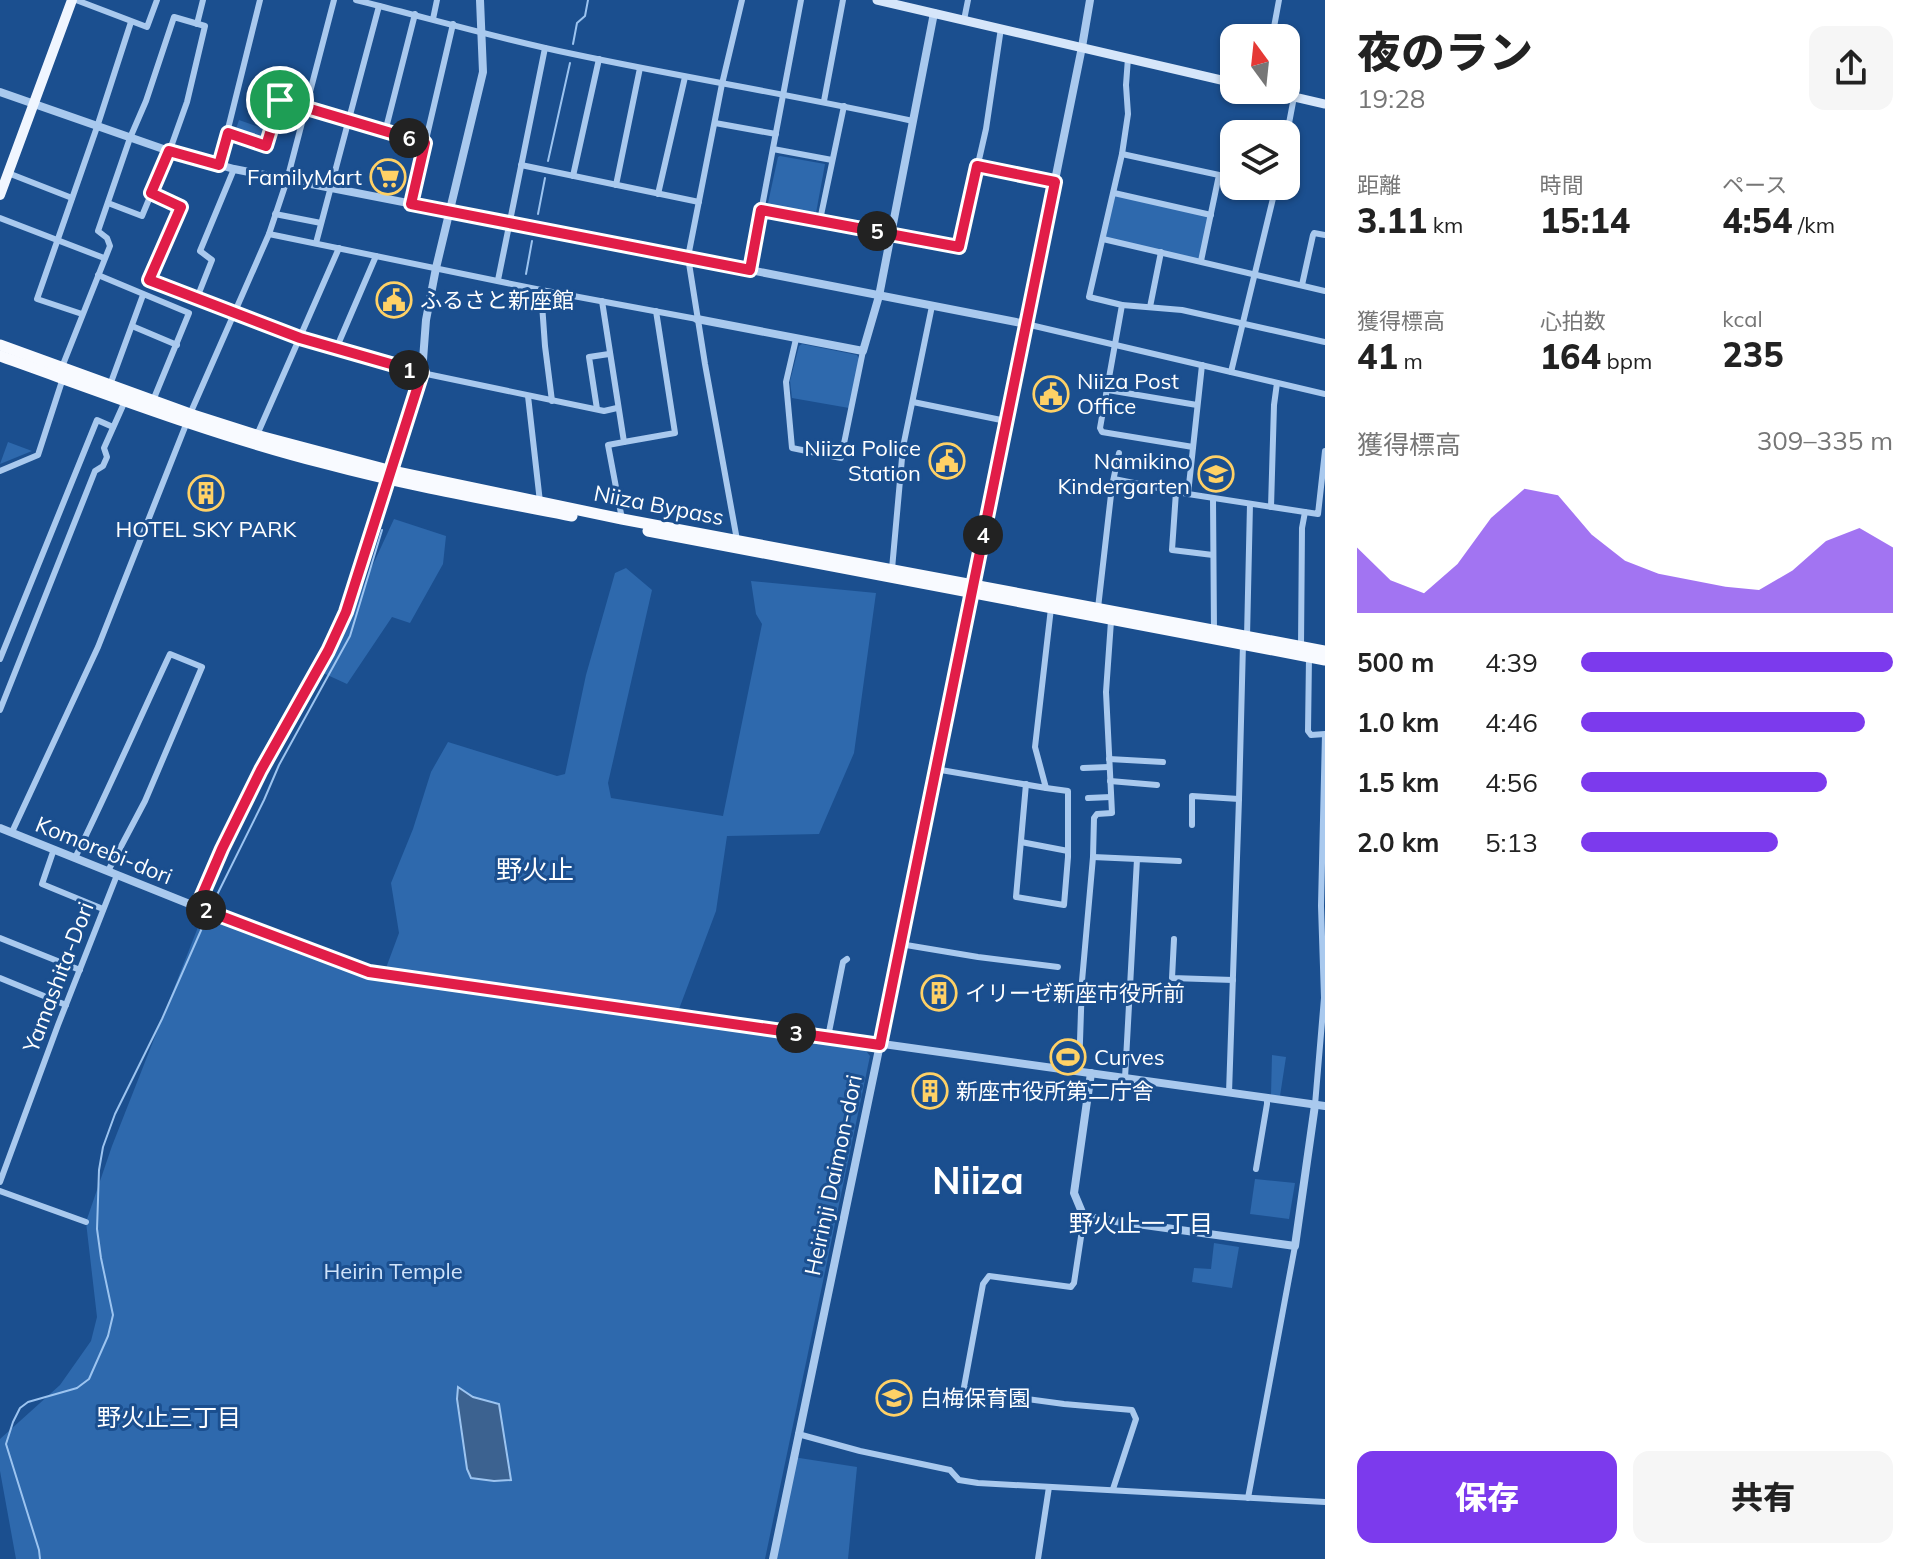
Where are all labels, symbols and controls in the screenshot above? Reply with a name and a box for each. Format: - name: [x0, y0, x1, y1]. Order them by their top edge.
- north arrow: [1220, 24, 1300, 104]
- map controls: [1220, 24, 1300, 200]
- text: 夜のラン: [1357, 24, 1533, 79]
- button: share: [1809, 26, 1893, 110]
- pin: [246, 66, 314, 134]
- icon: arrive: [258, 78, 302, 122]
- text: 19:28: [1357, 82, 1425, 115]
- pin: 6: [389, 118, 429, 158]
- button: layers: [1220, 120, 1300, 200]
- text: 6: [402, 124, 416, 152]
- supermarket icon: FamilyMart: [369, 158, 407, 196]
- place label: FamilyMart: [247, 163, 362, 191]
- text: 距離: [1357, 171, 1401, 199]
- text: 時間: [1540, 171, 1584, 199]
- text: ペース: [1722, 171, 1787, 199]
- text: 3.11: [1357, 199, 1427, 242]
- text: 15:14: [1540, 199, 1630, 242]
- text: 4:54: [1722, 199, 1792, 242]
- pin: 5: [857, 211, 897, 251]
- text: km: [1427, 211, 1463, 239]
- text: /km: [1792, 211, 1835, 239]
- text: 5: [870, 217, 884, 245]
- public building icon: ふるさと新座館: [375, 281, 413, 319]
- place label: ふるさと新座館: [420, 286, 574, 314]
- text: kcal: [1722, 305, 1763, 333]
- text: 獲得標高: [1357, 307, 1445, 335]
- text: 心拍数: [1540, 307, 1606, 335]
- text: 235: [1722, 333, 1784, 376]
- text: 41: [1357, 335, 1398, 378]
- text: 164: [1540, 335, 1601, 378]
- text: m: [1398, 347, 1423, 375]
- text: bpm: [1601, 347, 1652, 375]
- pin: 1: [389, 350, 429, 390]
- text: 1: [402, 356, 416, 384]
- place label: Niiza Post Office: [1077, 367, 1179, 420]
- public building icon: Niiza Post Office: [1032, 375, 1070, 413]
- text: 309–335 m: [1757, 424, 1893, 457]
- text: 獲得標高: [1357, 428, 1461, 461]
- place label: Niiza Police Station: [804, 434, 921, 487]
- public building icon: Niiza Police Station: [928, 442, 966, 480]
- place label: Namikino Kindergarten: [1057, 447, 1190, 500]
- school or university icon: Namikino Kindergarten: [1197, 455, 1235, 493]
- building icon: HOTEL SKY PARK: [187, 474, 225, 512]
- street label: Niiza Bypass: [592, 479, 726, 531]
- place label: HOTEL SKY PARK: [116, 515, 298, 543]
- pin: 4: [963, 515, 1003, 555]
- text: 4: [976, 521, 990, 549]
- text: 500 m: [1357, 646, 1434, 679]
- text: 4:39: [1485, 646, 1538, 679]
- text: 1.0 km: [1357, 706, 1440, 739]
- text: 4:46: [1485, 706, 1538, 739]
- text: 1.5 km: [1357, 766, 1440, 799]
- text: 4:56: [1485, 766, 1538, 799]
- street label: Komorebi-dori: [31, 810, 177, 890]
- text: 2.0 km: [1357, 826, 1440, 859]
- text: 5:13: [1485, 826, 1538, 859]
- district label: 野火止: [496, 853, 574, 886]
- pin: 2: [186, 890, 226, 930]
- text: 2: [199, 896, 213, 924]
- street label: Yamashita-Dori: [16, 898, 100, 1057]
- building icon: イリーゼ新座市役所前: [920, 974, 958, 1012]
- place label: イリーゼ新座市役所前: [965, 979, 1185, 1007]
- pin: 3: [776, 1013, 816, 1053]
- text: 3: [789, 1019, 803, 1047]
- sports icon: Curves: [1049, 1038, 1087, 1076]
- place label: Curves: [1094, 1043, 1165, 1071]
- street label: Heirinji Daimon-dori: [798, 1072, 868, 1278]
- building icon: 新座市役所第二庁舎: [911, 1072, 949, 1110]
- place label: 新座市役所第二庁舎: [956, 1077, 1154, 1105]
- district label: Niiza: [932, 1156, 1024, 1204]
- district label: 野火止一丁目: [1069, 1208, 1213, 1238]
- park label: Heirin Temple: [323, 1257, 463, 1285]
- school or university icon: 白梅保育園: [875, 1379, 913, 1417]
- place label: 白梅保育園: [920, 1384, 1030, 1412]
- district label: 野火止三丁目: [97, 1402, 241, 1432]
- button: 保存: [1357, 1451, 1617, 1543]
- button: 共有: [1633, 1451, 1893, 1543]

